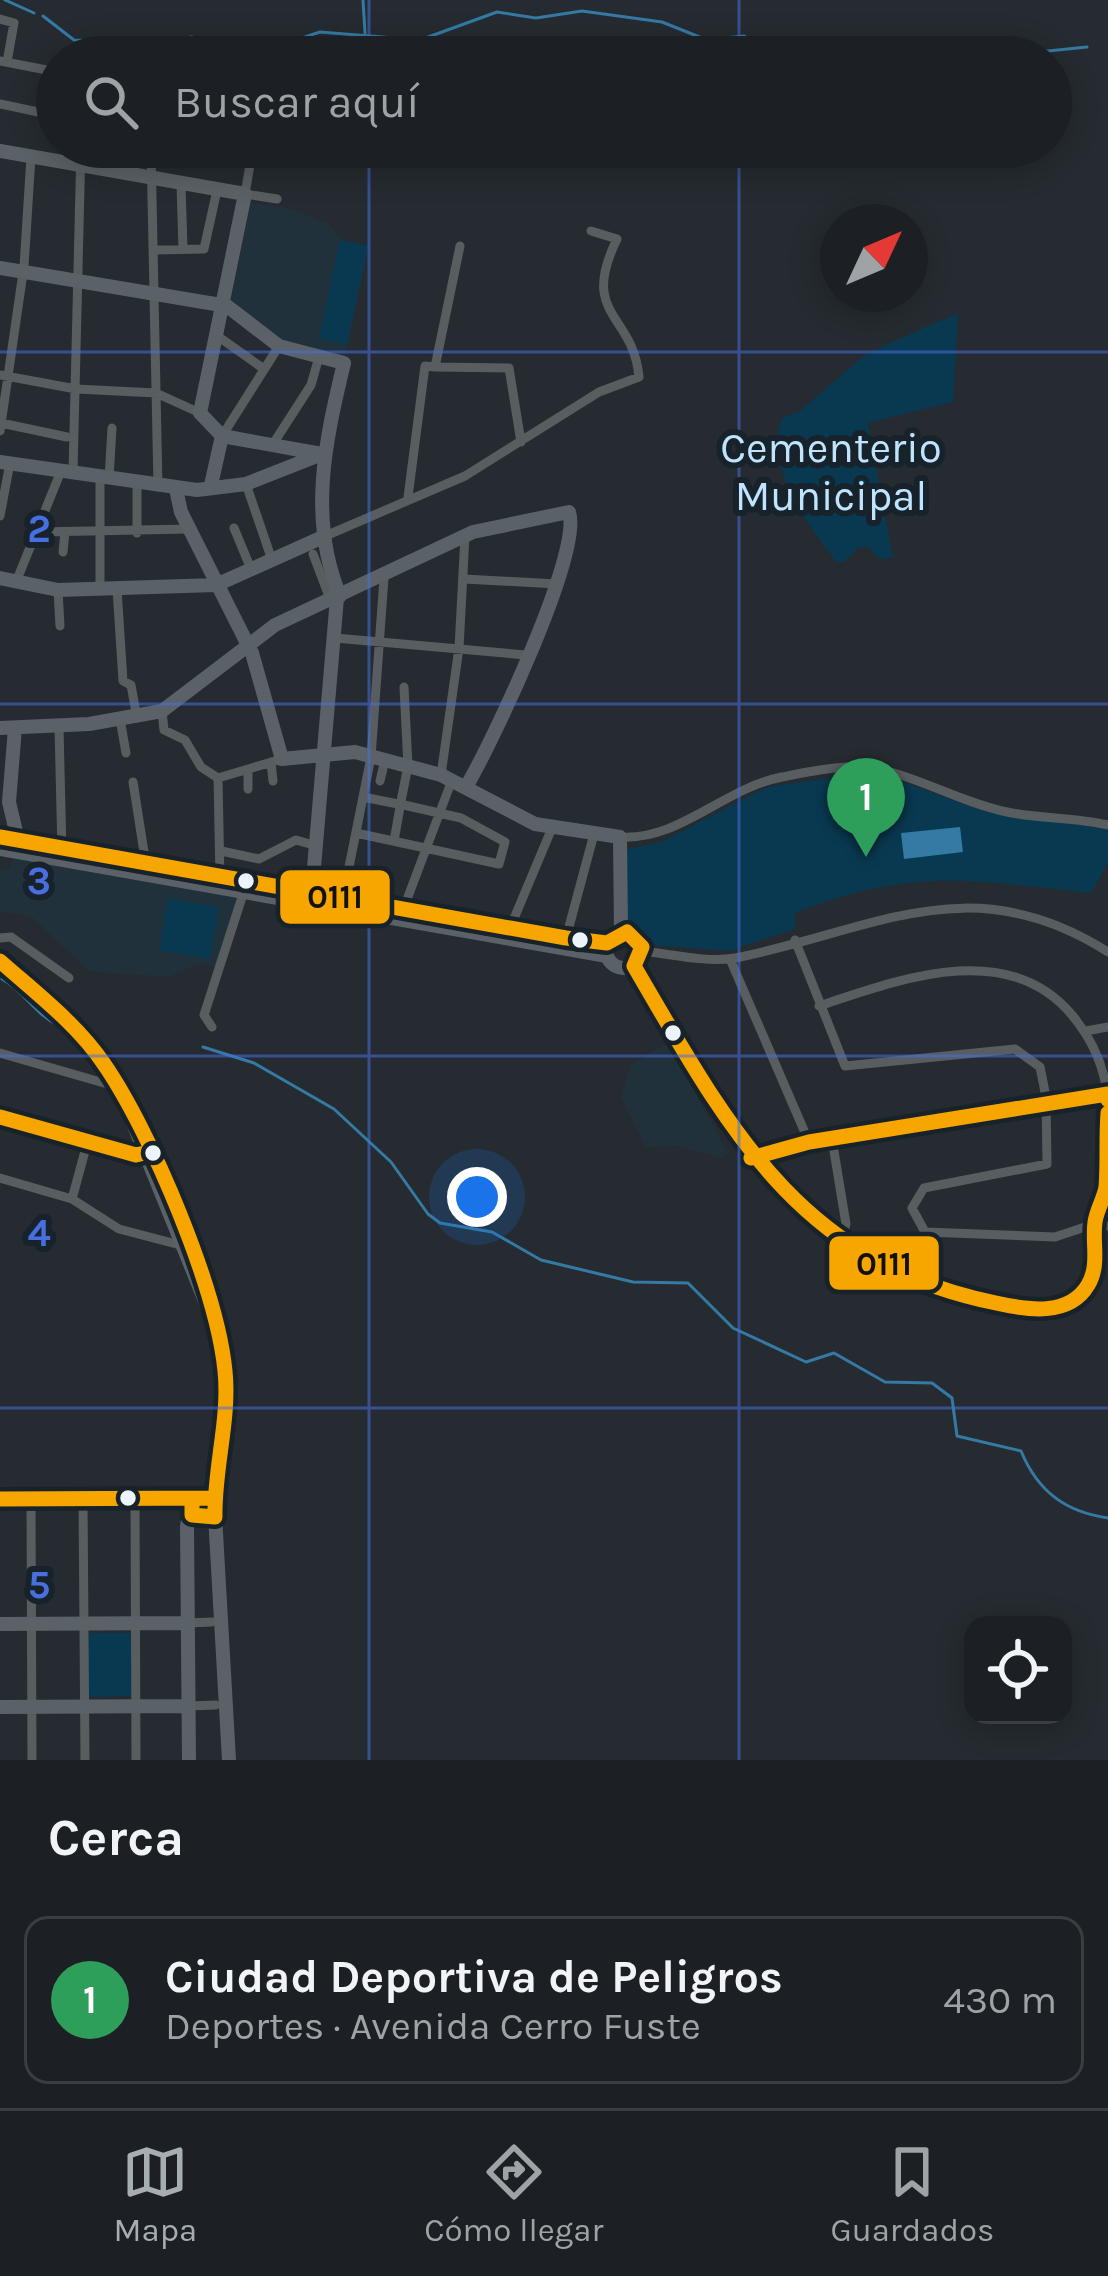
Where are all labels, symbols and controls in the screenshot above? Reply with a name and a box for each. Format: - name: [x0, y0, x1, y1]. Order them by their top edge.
- search box: [36, 36, 1072, 168]
- icon: search: [78, 69, 144, 135]
- text: Buscar aquí: [174, 76, 420, 128]
- north arrow: [820, 204, 928, 312]
- park label: Cementerio Municipal: [720, 423, 942, 521]
- text: 2: [27, 506, 51, 552]
- pin: 1: [827, 758, 905, 857]
- text: 3: [27, 858, 51, 904]
- line badge: 0111: [278, 868, 392, 926]
- unlabelled marker: [235, 870, 257, 892]
- text: 0111: [307, 878, 363, 916]
- unlabelled marker: [569, 929, 591, 951]
- unlabelled marker: [662, 1022, 684, 1044]
- unlabelled marker: [142, 1142, 164, 1164]
- your location: [447, 1167, 507, 1227]
- text: 4: [27, 1210, 51, 1256]
- line badge: 0111: [827, 1234, 941, 1292]
- text: 0111: [856, 1245, 912, 1283]
- unlabelled marker: [117, 1487, 139, 1509]
- text: 5: [28, 1562, 50, 1608]
- map controls: [964, 1616, 1072, 1724]
- button: locate: [964, 1616, 1072, 1724]
- text: Cerca: [48, 1808, 184, 1868]
- text: Ciudad Deportiva de Peligros: [165, 1951, 783, 2003]
- text: 1: [83, 1977, 97, 2023]
- text: 430 m: [943, 1977, 1057, 2023]
- text: Deportes · Avenida Cerro Fuste: [165, 2003, 701, 2049]
- tab: Mapa: [114, 2139, 197, 2249]
- tab: Cómo llegar: [424, 2139, 603, 2249]
- tab: Guardados: [830, 2139, 994, 2249]

